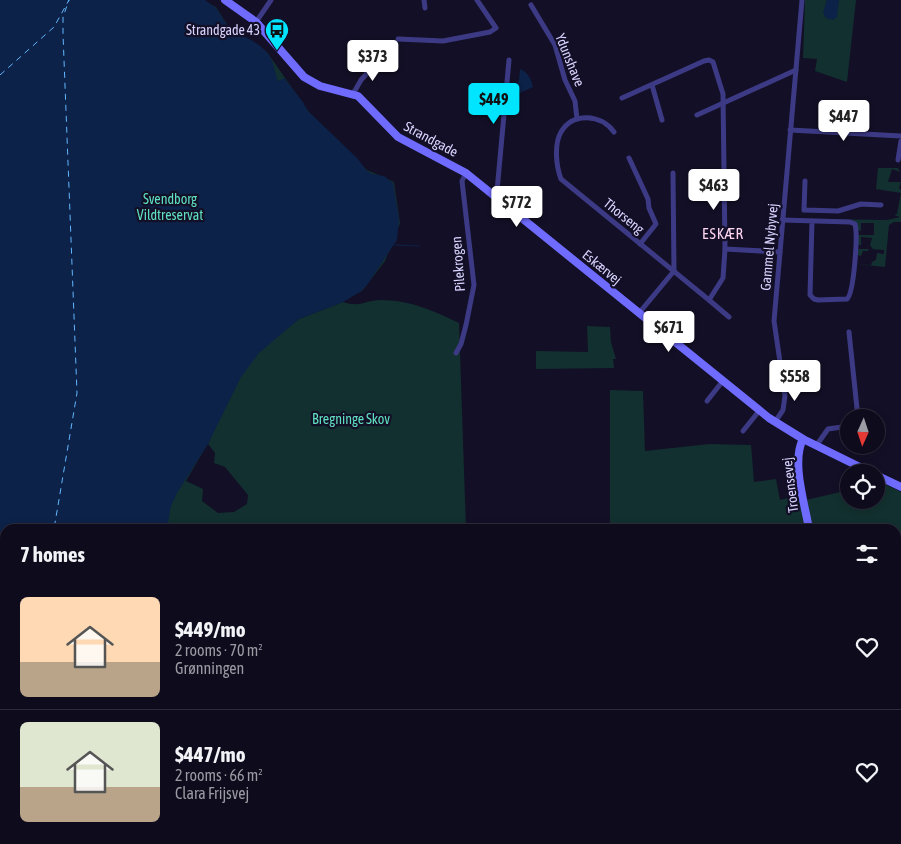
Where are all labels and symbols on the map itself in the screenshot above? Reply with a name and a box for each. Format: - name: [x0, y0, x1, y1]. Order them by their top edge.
- bus stop icon: Strandgade 43: [264, 17, 290, 51]
- place label: Strandgade 43: [186, 22, 260, 38]
- street label: Ydunshave: [552, 31, 588, 89]
- pin: $373: [343, 39, 403, 82]
- pin: $449: [464, 82, 524, 125]
- pin: $447: [814, 100, 874, 142]
- street label: Strandgade: [401, 118, 461, 160]
- pin: $463: [684, 168, 744, 211]
- pin: $772: [487, 186, 547, 228]
- park label: Svendborg Vildtreservat: [137, 191, 203, 223]
- street label: Thorseng: [601, 195, 647, 237]
- street label: Gammel Nybyvej: [757, 203, 781, 291]
- district label: ESKÆR: [702, 225, 744, 242]
- street label: Pilekrogen: [448, 236, 468, 292]
- street label: Eskærvej: [579, 246, 625, 288]
- pin: $671: [639, 310, 699, 353]
- pin: $558: [765, 360, 825, 402]
- north arrow: [840, 409, 885, 454]
- park label: Bregninge Skov: [312, 411, 390, 427]
- street label: Troensevej: [779, 456, 801, 514]

